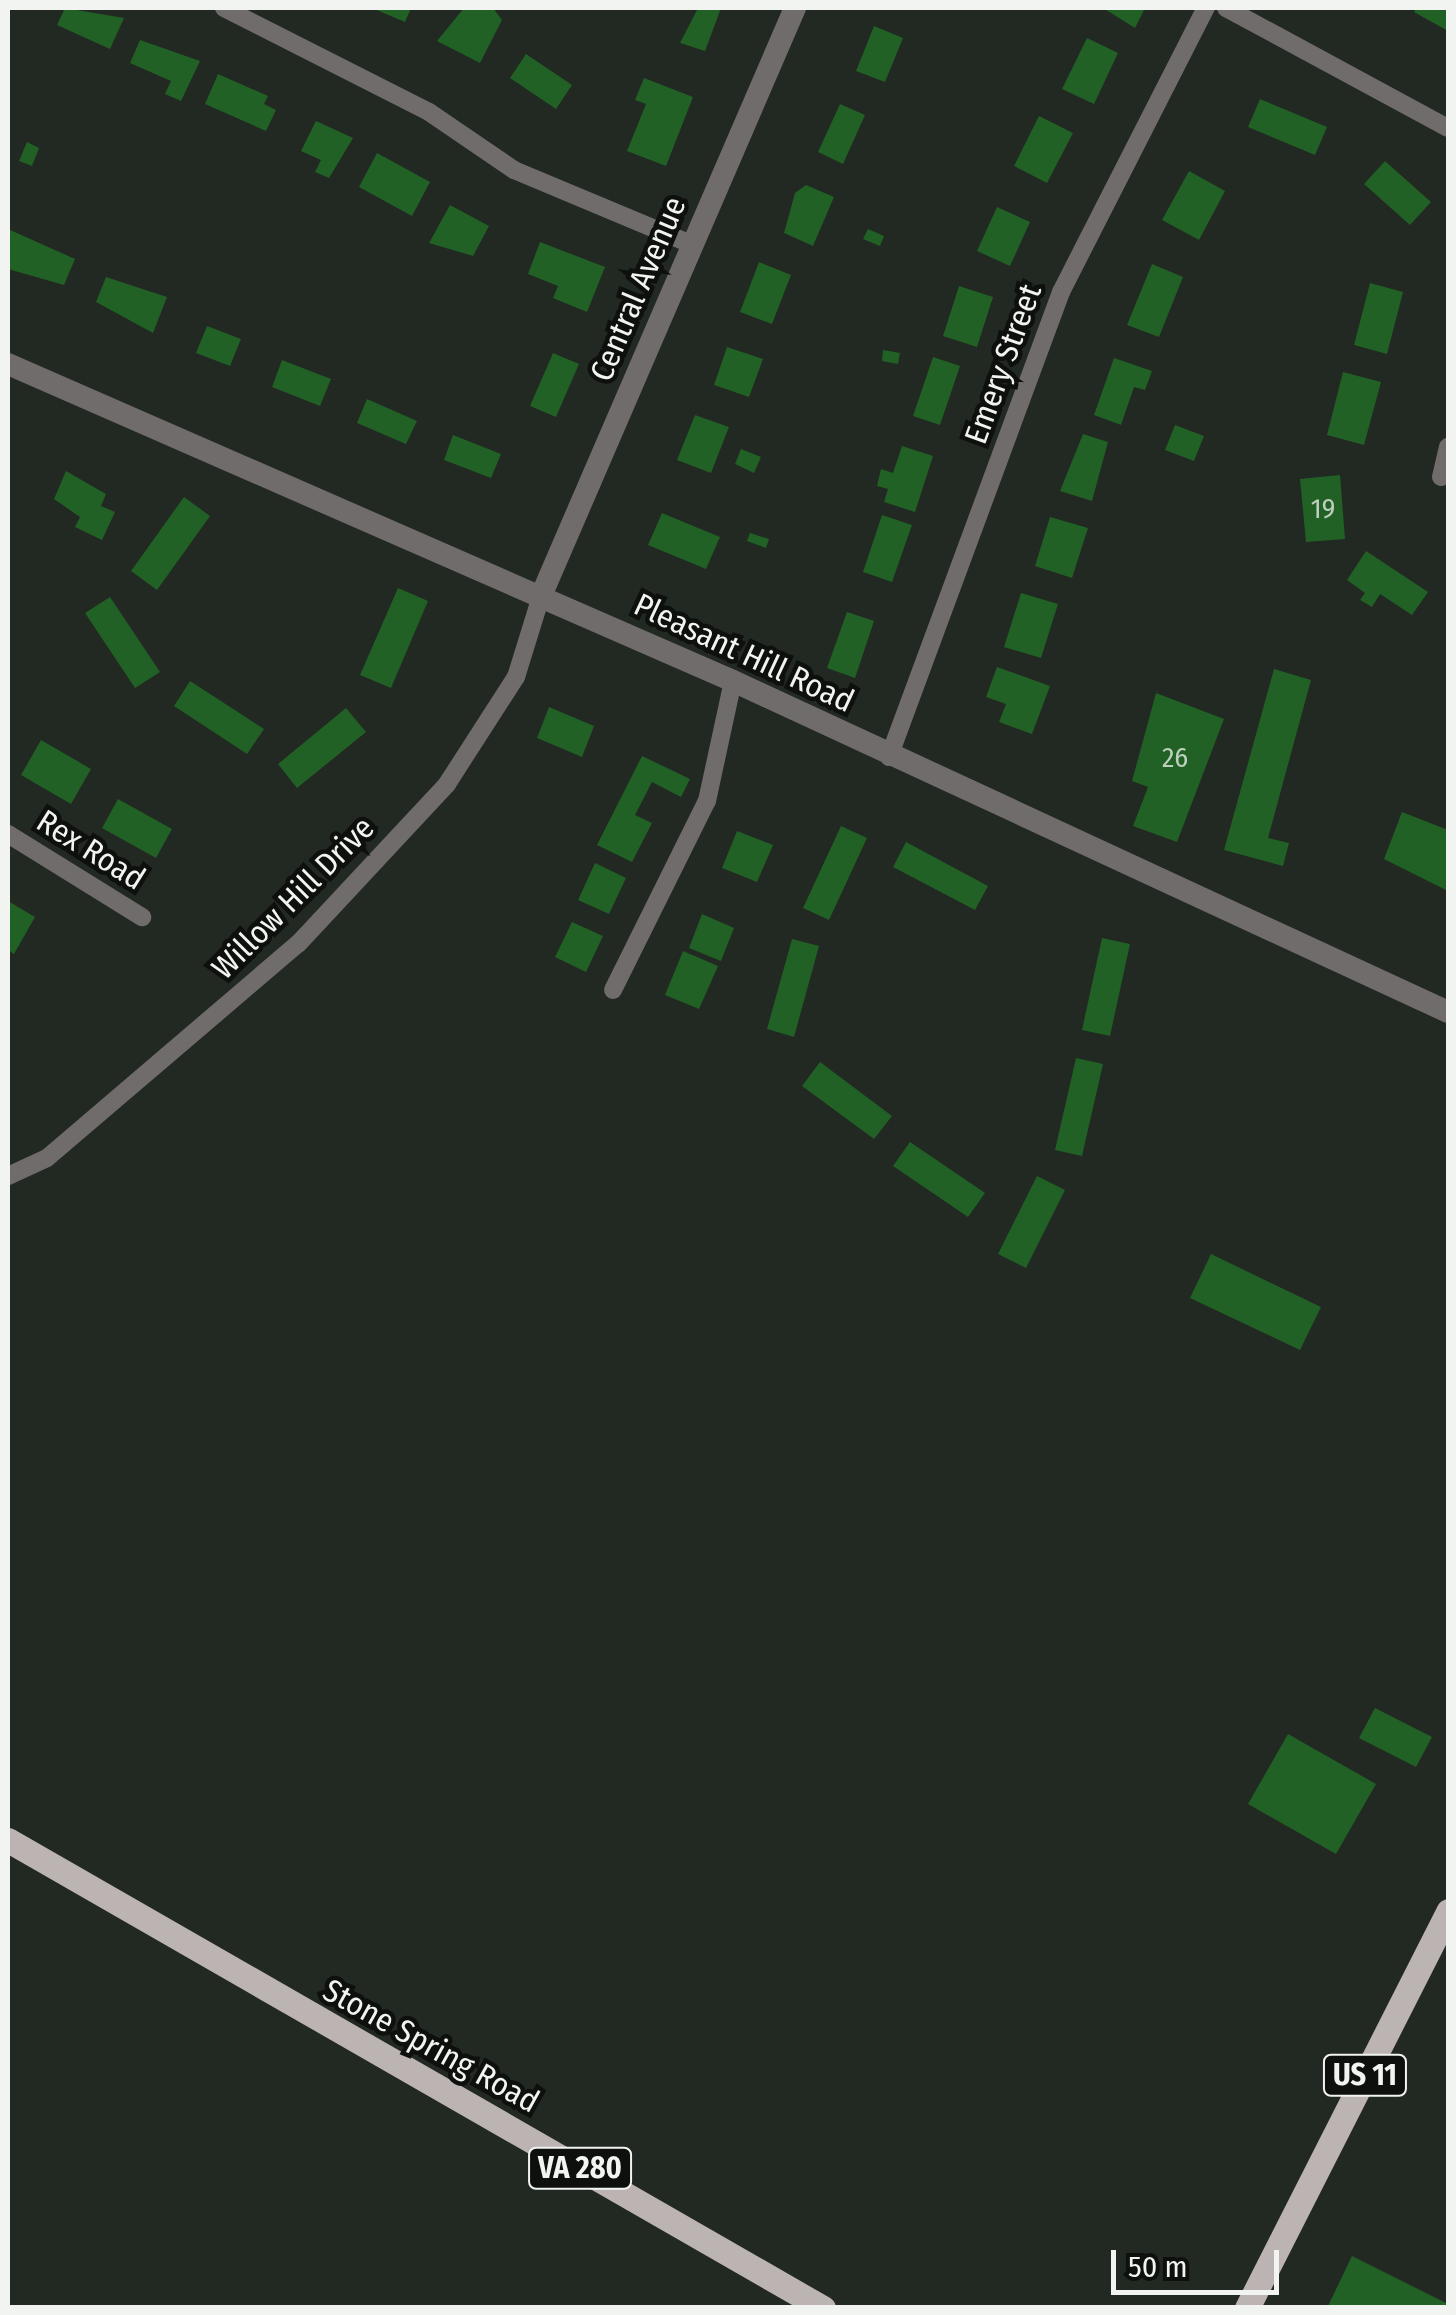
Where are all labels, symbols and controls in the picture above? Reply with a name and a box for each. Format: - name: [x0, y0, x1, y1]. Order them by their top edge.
- street label: Central Avenue: [582, 191, 694, 387]
- street label: Emery Street: [956, 279, 1050, 449]
- house number: 19: [1311, 492, 1335, 526]
- street label: Pleasant Hill Road: [628, 585, 860, 721]
- house number: 26: [1162, 741, 1188, 775]
- street label: Rex Road: [30, 802, 152, 898]
- street label: Willow Hill Drive: [204, 809, 382, 987]
- street label: Stone Spring Road: [316, 1971, 546, 2121]
- road number: US 11: [1322, 2050, 1408, 2100]
- road number: VA 280: [528, 2143, 632, 2193]
- scale bar: [1116, 2230, 1284, 2292]
- text: 50 m: [1128, 2249, 1188, 2285]

